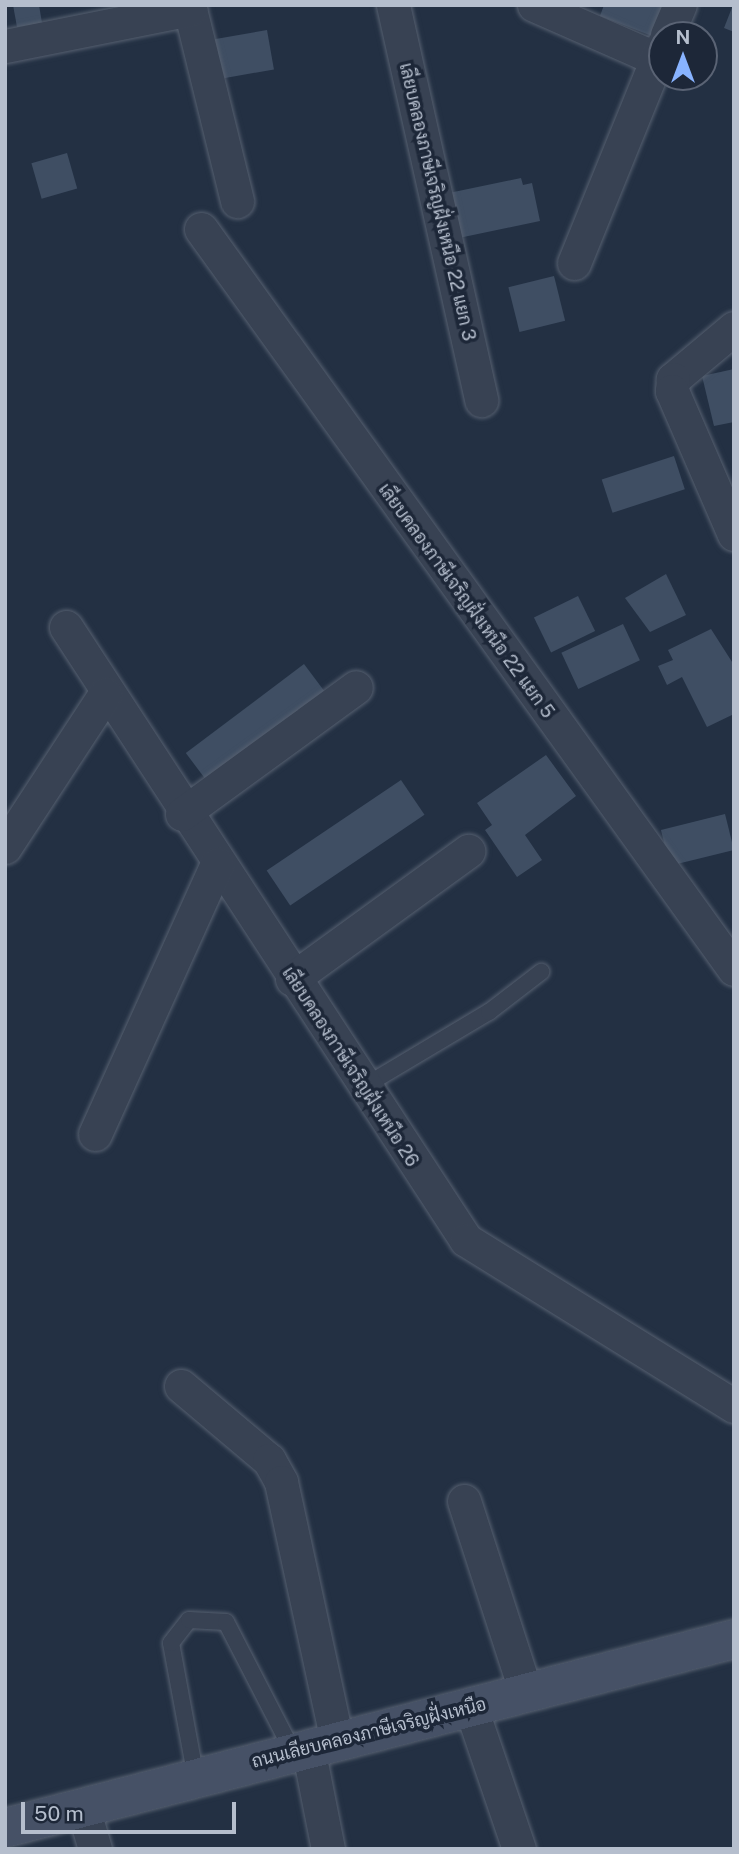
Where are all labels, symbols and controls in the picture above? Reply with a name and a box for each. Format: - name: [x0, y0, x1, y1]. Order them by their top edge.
- north arrow: [648, 21, 718, 91]
- text: N: [676, 26, 690, 48]
- street label: เลียบคลองภาษีเจริญฝั่งเหนือ 22 แยก 3: [394, 61, 480, 343]
- street label: เลียบคลองภาษีเจริญฝั่งเหนือ 22 แยก 5: [374, 479, 558, 723]
- street label: เลียบคลองภาษีเจริญฝั่งเหนือ 26: [277, 963, 423, 1171]
- street label: ถนนเลียบคลองภาษีเจริญฝั่งเหนือ: [249, 1693, 489, 1773]
- scale bar: [24, 1787, 240, 1831]
- text: 50 m: [34, 1801, 84, 1826]

